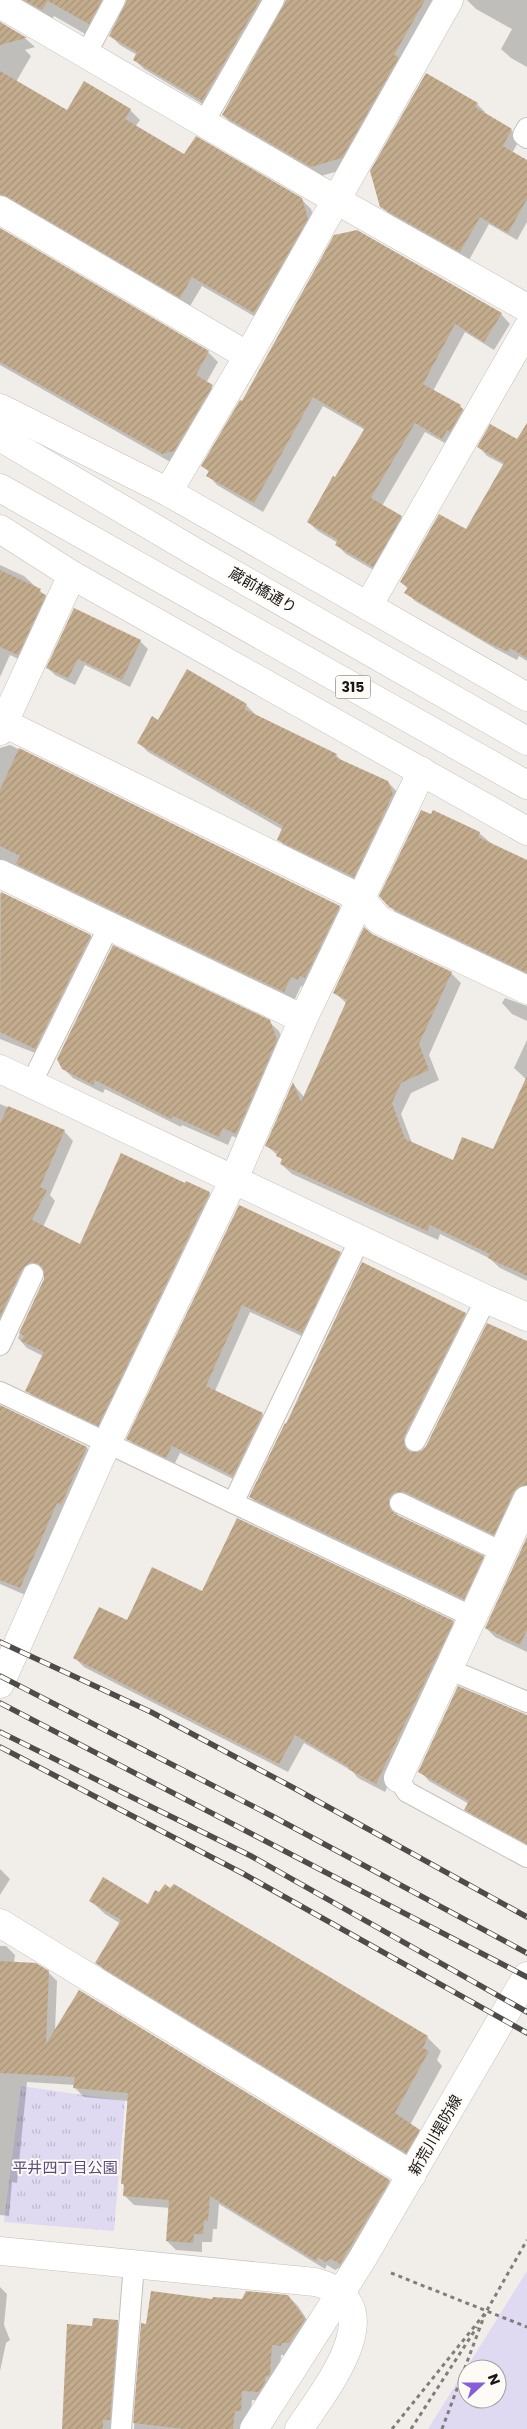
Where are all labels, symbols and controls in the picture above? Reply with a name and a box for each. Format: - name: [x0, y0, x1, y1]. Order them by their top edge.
- street label: 蔵前橋通り: [225, 562, 301, 618]
- road number: 315: [336, 676, 370, 699]
- street label: 新荒川堤防線: [403, 2091, 467, 2179]
- park label: 平井四丁目公園: [12, 2157, 118, 2178]
- north arrow: [457, 2359, 507, 2409]
- text: N: [483, 2371, 505, 2388]

